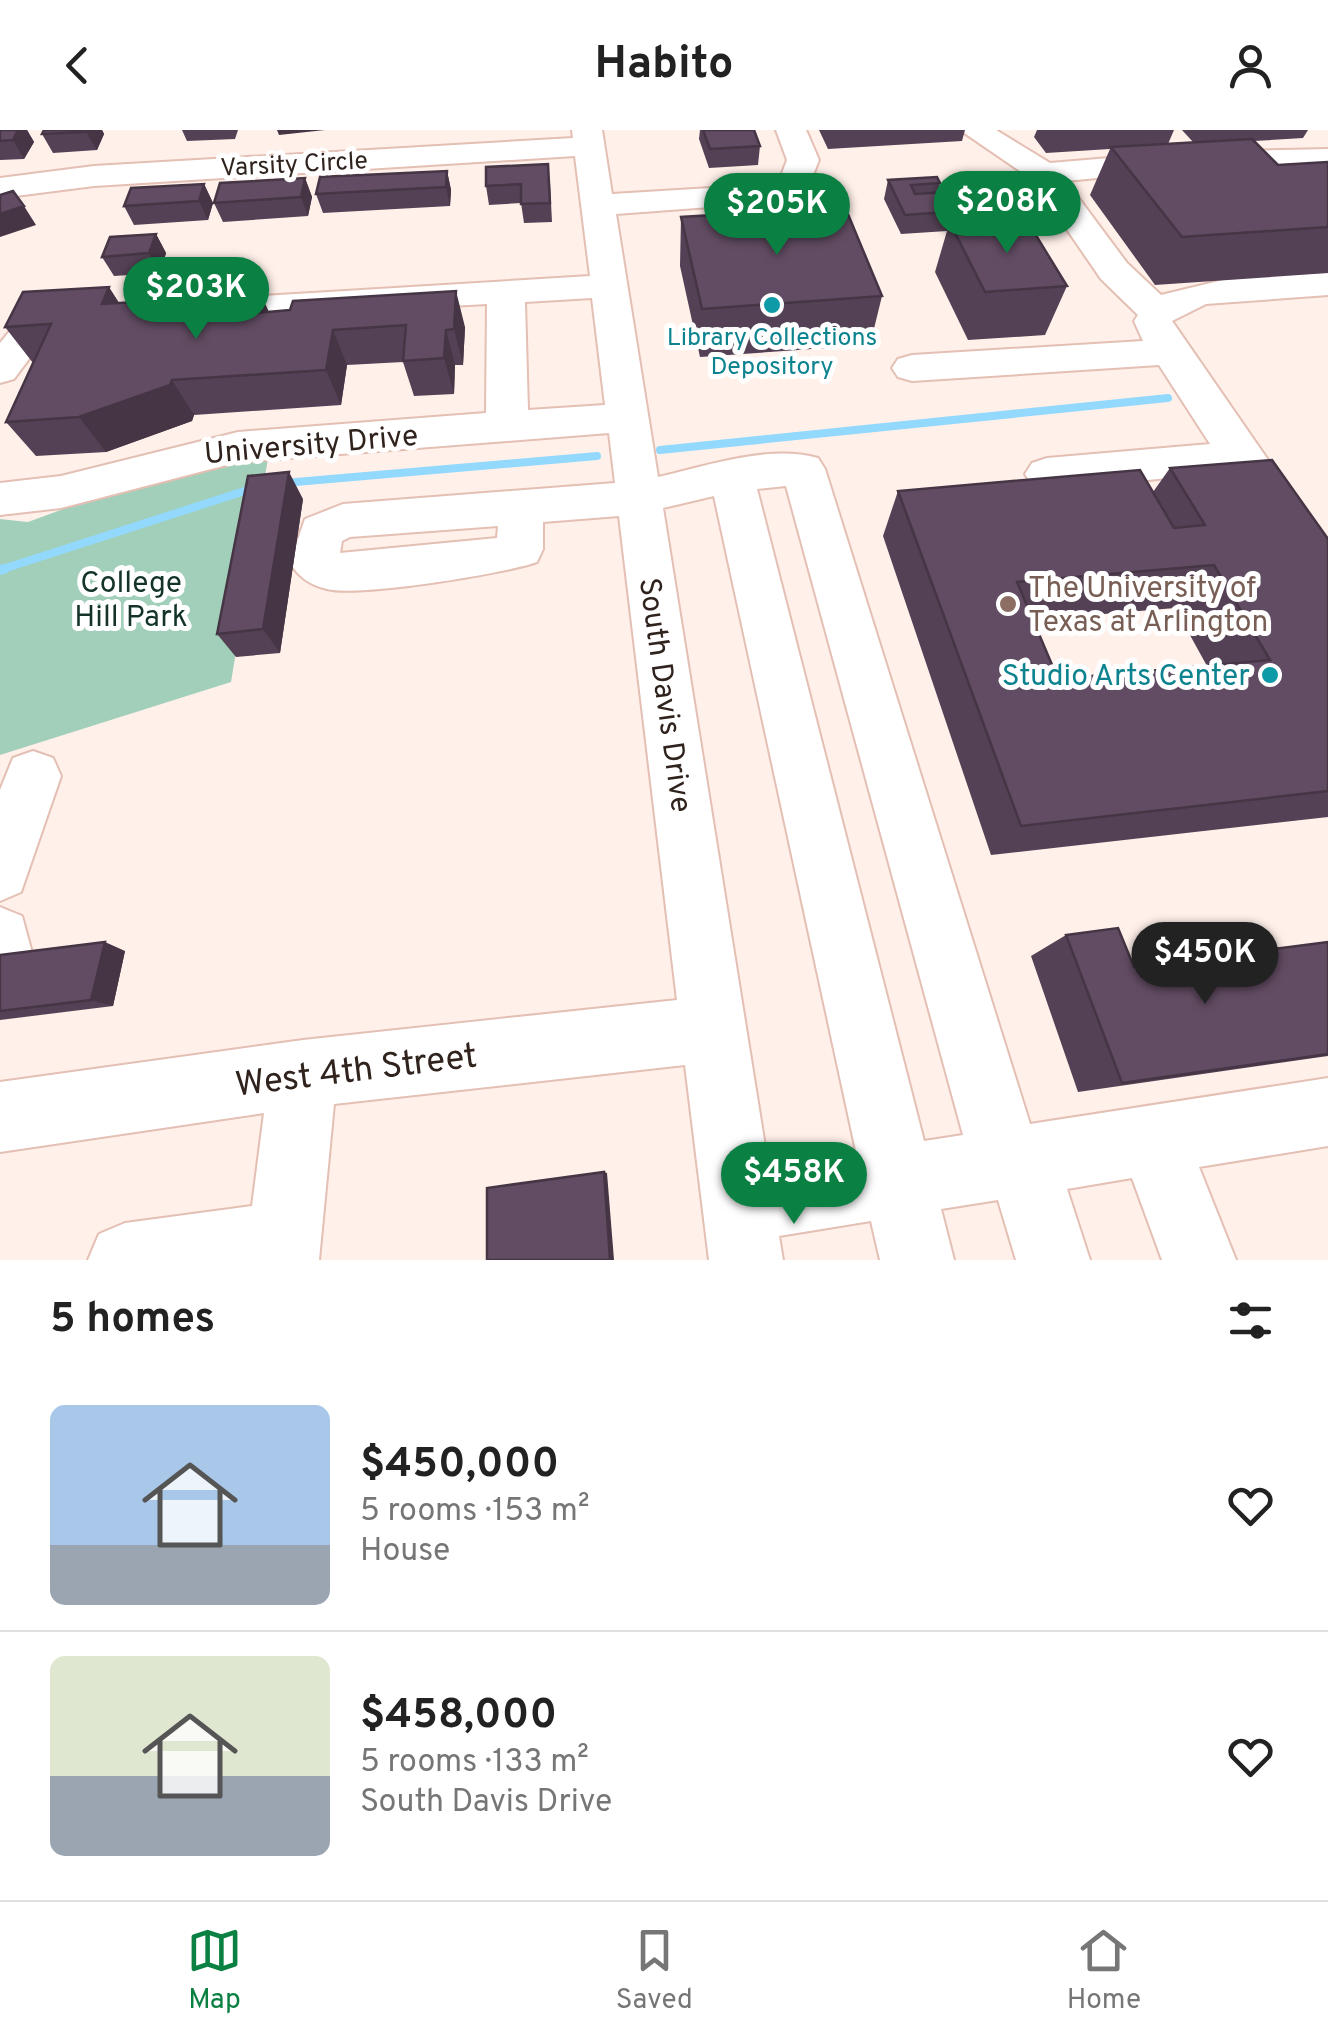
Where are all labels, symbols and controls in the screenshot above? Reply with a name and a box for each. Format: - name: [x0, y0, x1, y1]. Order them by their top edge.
- text: Habito: [594, 37, 734, 94]
- icon: back: [50, 38, 105, 93]
- icon: person: [1223, 38, 1278, 93]
- street label: Varsity Circle: [220, 146, 369, 186]
- pin: $208K: [937, 171, 1077, 256]
- pin: $205K: [707, 173, 847, 258]
- text: $208K: [956, 183, 1058, 223]
- text: $205K: [726, 185, 828, 225]
- pin: $203K: [126, 257, 266, 342]
- text: $203K: [145, 269, 247, 309]
- marker: Library Collections Depository: [761, 294, 783, 316]
- place label: Library Collections Depository: [667, 323, 877, 384]
- street label: University Drive: [203, 419, 420, 474]
- park label: College Hill Park: [74, 566, 188, 637]
- place label: The University of Texas at Arlington: [1028, 571, 1268, 642]
- street label: South Davis Drive: [629, 576, 698, 815]
- marker: The University of Texas at Arlington: [997, 593, 1019, 615]
- place label: Studio Arts Center: [1002, 659, 1250, 696]
- marker: Studio Arts Center: [1259, 664, 1281, 686]
- pin: $450K: [1135, 922, 1275, 1007]
- text: $450K: [1153, 934, 1257, 974]
- street label: West 4th Street: [233, 1035, 480, 1109]
- pin: $458K: [724, 1142, 864, 1227]
- text: $458K: [743, 1154, 845, 1194]
- icon: filters: [1223, 1293, 1278, 1348]
- text: 5 homes: [50, 1294, 215, 1347]
- text: $450,000: [360, 1439, 559, 1492]
- icon: home: [130, 1445, 250, 1565]
- icon: heart: [1223, 1478, 1278, 1533]
- text: 5 rooms · 153 m²: [360, 1492, 590, 1532]
- text: House: [360, 1532, 450, 1572]
- text: $458,000: [360, 1690, 557, 1743]
- icon: home: [130, 1696, 250, 1816]
- icon: heart: [1223, 1729, 1278, 1784]
- text: 5 rooms · 133 m²: [360, 1743, 589, 1783]
- text: South Davis Drive: [360, 1783, 612, 1823]
- tab: Map: [187, 1923, 242, 2019]
- tab: Saved: [616, 1923, 693, 2019]
- tab: Home: [1067, 1923, 1141, 2019]

